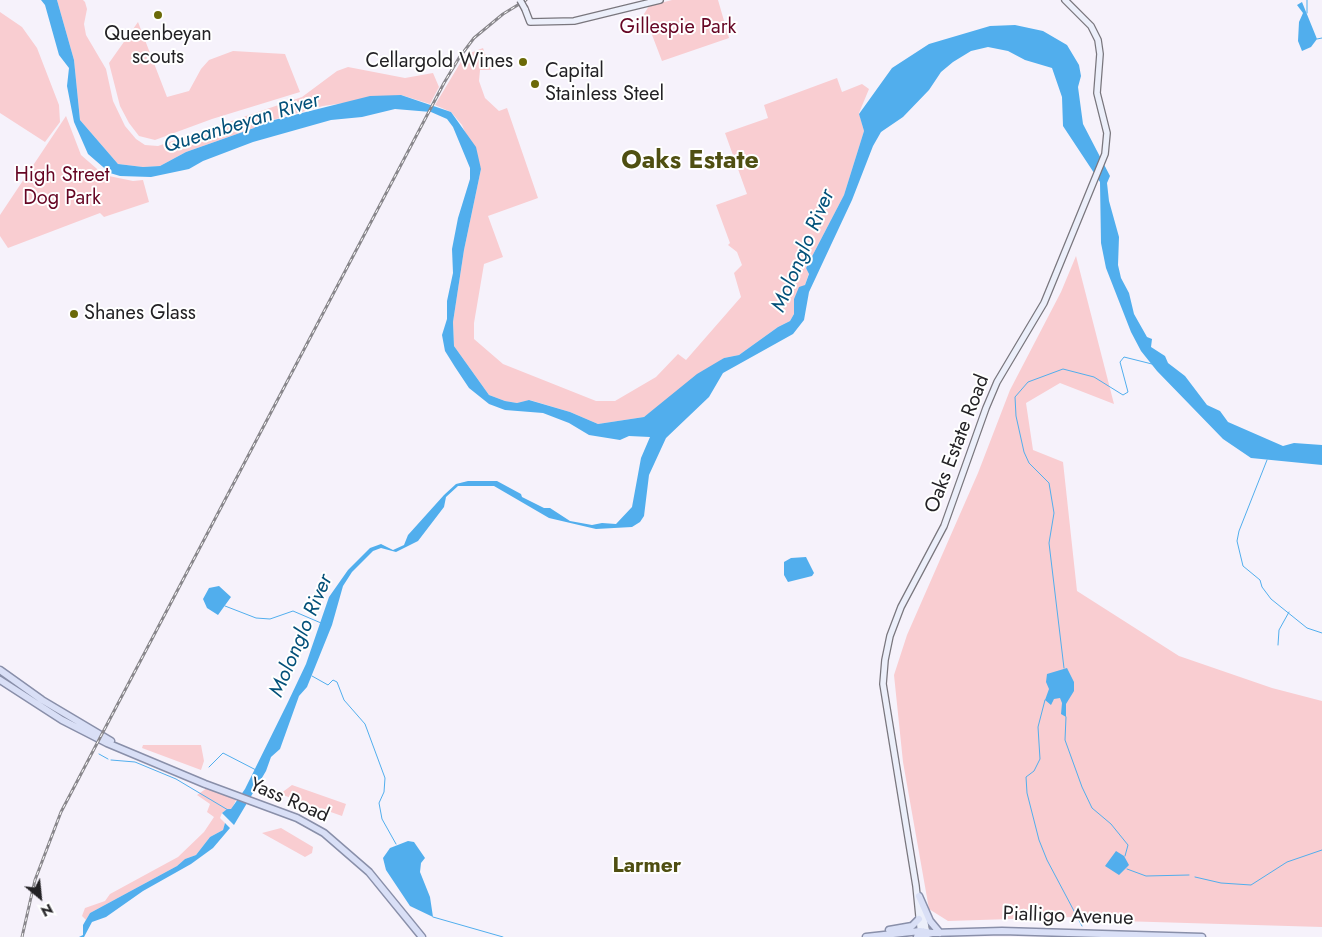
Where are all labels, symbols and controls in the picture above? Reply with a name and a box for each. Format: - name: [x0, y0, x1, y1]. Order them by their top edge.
- marker: Queenbeyan scouts: [152, 9, 164, 21]
- park label: Gillespie Park: [620, 16, 736, 40]
- place label: Queenbeyan scouts: [104, 23, 212, 70]
- place label: Cellargold Wines: [365, 50, 513, 74]
- marker: Cellargold Wines: [517, 56, 529, 68]
- place label: Capital Stainless Steel: [545, 60, 664, 107]
- marker: Capital Stainless Steel: [529, 78, 541, 90]
- water label: Queanbeyan River: [161, 88, 323, 160]
- district label: Oaks Estate: [621, 147, 759, 177]
- park label: High Street Dog Park: [14, 164, 110, 211]
- water label: Molonglo River: [767, 186, 841, 316]
- place label: Shanes Glass: [84, 302, 196, 326]
- marker: Shanes Glass: [68, 308, 80, 320]
- street label: Oaks Estate Road: [921, 372, 995, 516]
- water label: Molonglo River: [265, 571, 339, 701]
- street label: Yass Road: [246, 774, 332, 828]
- district label: Larmer: [613, 854, 681, 880]
- north arrow: [15, 872, 65, 922]
- text: N: [37, 899, 57, 922]
- street label: Pialligo Avenue: [1002, 903, 1134, 931]

